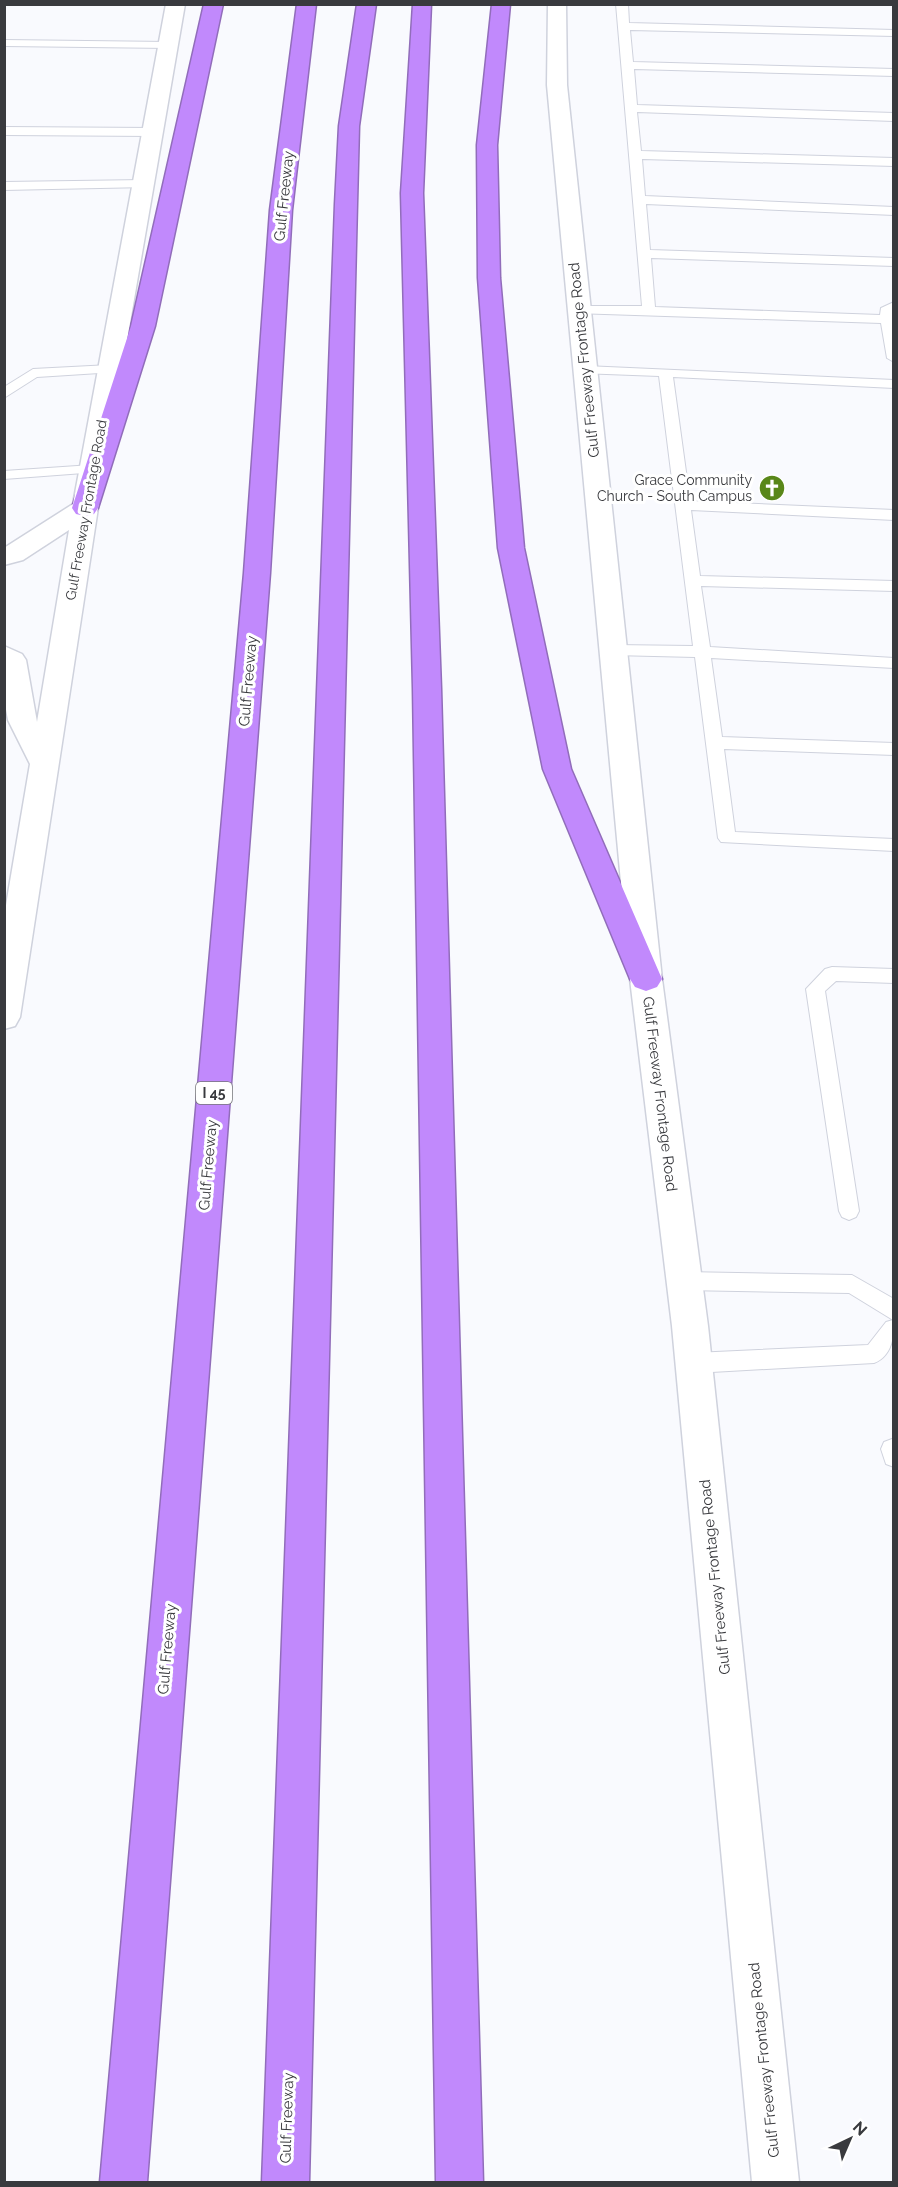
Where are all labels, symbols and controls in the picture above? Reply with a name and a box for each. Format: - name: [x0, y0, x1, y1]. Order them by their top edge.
- street label: Gulf Freeway: [270, 150, 298, 242]
- street label: Gulf Freeway Frontage Road: [565, 261, 603, 459]
- street label: Gulf Freeway Frontage Road: [62, 418, 110, 602]
- place label: Grace Community Church - South Campus: [597, 472, 752, 504]
- church icon: Grace Community Church - South Campus: [757, 473, 787, 503]
- street label: Gulf Freeway: [235, 635, 261, 727]
- street label: Gulf Freeway Frontage Road: [639, 995, 681, 1193]
- road number: I 45: [196, 1082, 232, 1104]
- street label: Gulf Freeway: [195, 1119, 221, 1211]
- street label: Gulf Freeway Frontage Road: [696, 1478, 734, 1676]
- street label: Gulf Freeway: [154, 1603, 180, 1695]
- street label: Gulf Freeway Frontage Road: [745, 1961, 783, 2159]
- street label: Gulf Freeway: [276, 2072, 298, 2164]
- north arrow: [820, 2109, 880, 2169]
- text: N: [849, 2117, 871, 2140]

